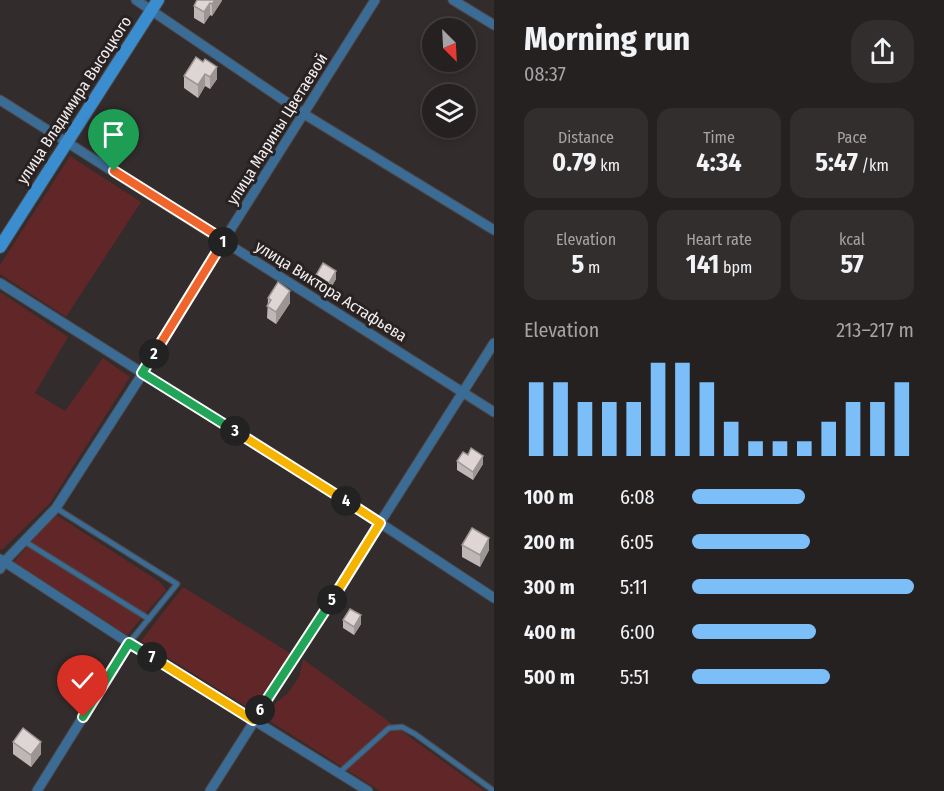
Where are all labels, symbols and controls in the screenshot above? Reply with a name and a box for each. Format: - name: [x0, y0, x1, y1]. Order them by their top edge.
- street label: улица Владимира Высоцкого: [13, 12, 135, 188]
- north arrow: [422, 18, 476, 72]
- map controls: [422, 18, 476, 138]
- text: Morning run: [524, 19, 690, 59]
- button: share: [851, 20, 914, 83]
- street label: улица Марины Цветаевой: [223, 50, 331, 208]
- text: 08:37: [524, 62, 566, 86]
- button: layers: [422, 84, 476, 138]
- pin: [88, 109, 139, 171]
- icon: arrive: [97, 118, 130, 151]
- text: Distance: [558, 128, 614, 147]
- text: Time: [703, 128, 735, 147]
- text: Pace: [837, 128, 867, 147]
- text: 0.79: [552, 147, 596, 178]
- text: 4:34: [696, 147, 742, 178]
- text: 5:47: [815, 147, 858, 178]
- text: km: [596, 156, 620, 175]
- text: /km: [858, 156, 889, 175]
- pin: 1: [208, 227, 238, 257]
- text: Elevation: [556, 230, 616, 249]
- text: Heart rate: [686, 230, 752, 249]
- text: kcal: [839, 230, 865, 249]
- text: 1: [220, 232, 226, 251]
- street label: улица Виктора Астафьева: [252, 237, 410, 346]
- text: 5: [572, 249, 584, 280]
- text: 141: [686, 249, 719, 280]
- text: 57: [840, 249, 864, 280]
- text: m: [584, 258, 600, 277]
- text: bpm: [719, 258, 752, 277]
- text: Elevation: [524, 318, 599, 342]
- text: 213–217 m: [836, 318, 914, 342]
- pin: 2: [139, 339, 169, 369]
- text: 2: [150, 344, 158, 363]
- pin: 3: [220, 416, 250, 446]
- text: 3: [231, 421, 239, 440]
- text: 100 m: [524, 485, 574, 509]
- text: 6:08: [620, 485, 655, 509]
- pin: 4: [331, 486, 361, 516]
- text: 4: [342, 491, 350, 510]
- text: 200 m: [524, 530, 575, 554]
- text: 6:05: [620, 530, 654, 554]
- text: 300 m: [524, 575, 575, 599]
- text: 5:11: [620, 575, 648, 599]
- pin: 5: [317, 585, 347, 615]
- text: 5: [328, 590, 336, 609]
- text: 400 m: [524, 620, 576, 644]
- text: 6:00: [620, 620, 655, 644]
- pin: 7: [137, 642, 167, 672]
- text: 7: [149, 647, 155, 666]
- pin: [57, 655, 108, 717]
- icon: check: [66, 664, 99, 697]
- text: 500 m: [524, 665, 575, 689]
- text: 5:51: [620, 665, 650, 689]
- pin: 6: [245, 695, 275, 725]
- text: 6: [256, 700, 264, 719]

